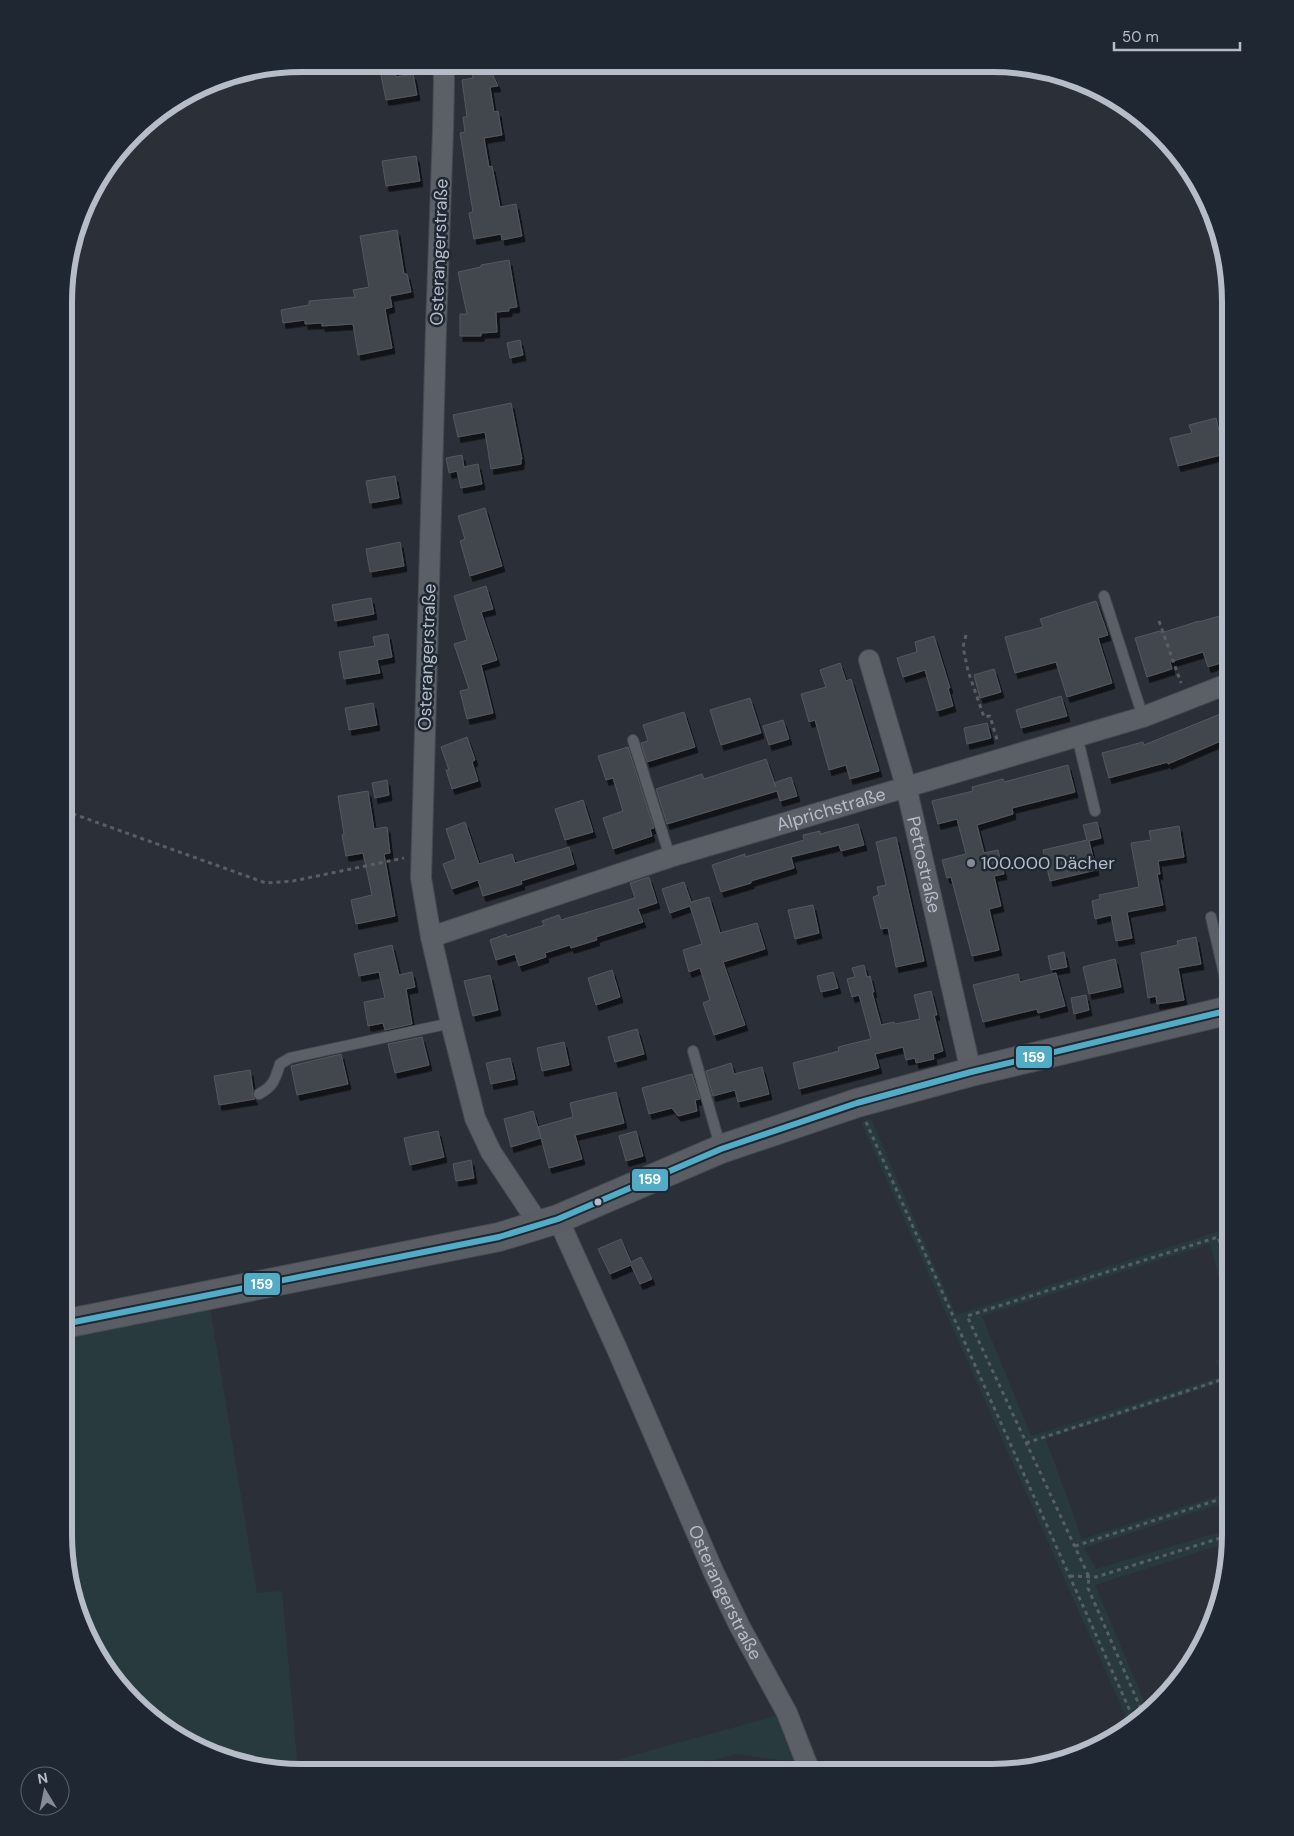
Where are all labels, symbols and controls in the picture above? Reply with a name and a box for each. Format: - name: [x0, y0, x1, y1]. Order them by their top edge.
- scale bar: [1114, 20, 1240, 52]
- text: 50 m: [1122, 27, 1159, 47]
- street label: Osterangerstraße: [424, 178, 454, 326]
- street label: Osterangerstraße: [412, 583, 442, 731]
- street label: Alprichstraße: [773, 782, 889, 837]
- street label: Pettostraße: [901, 814, 946, 915]
- place label: 100.000 Dächer: [981, 851, 1115, 875]
- marker: 100.000 Dächer: [965, 857, 977, 869]
- line badge: 159: [1015, 1045, 1053, 1069]
- text: 159: [1023, 1048, 1045, 1066]
- line badge: 159: [631, 1168, 669, 1192]
- text: 159: [639, 1170, 661, 1188]
- unlabelled marker: [593, 1197, 603, 1207]
- line badge: 159: [243, 1272, 281, 1296]
- text: 159: [251, 1275, 273, 1293]
- street label: Osterangerstraße: [683, 1521, 768, 1664]
- north arrow: [20, 1766, 70, 1816]
- text: N: [36, 1768, 49, 1788]

